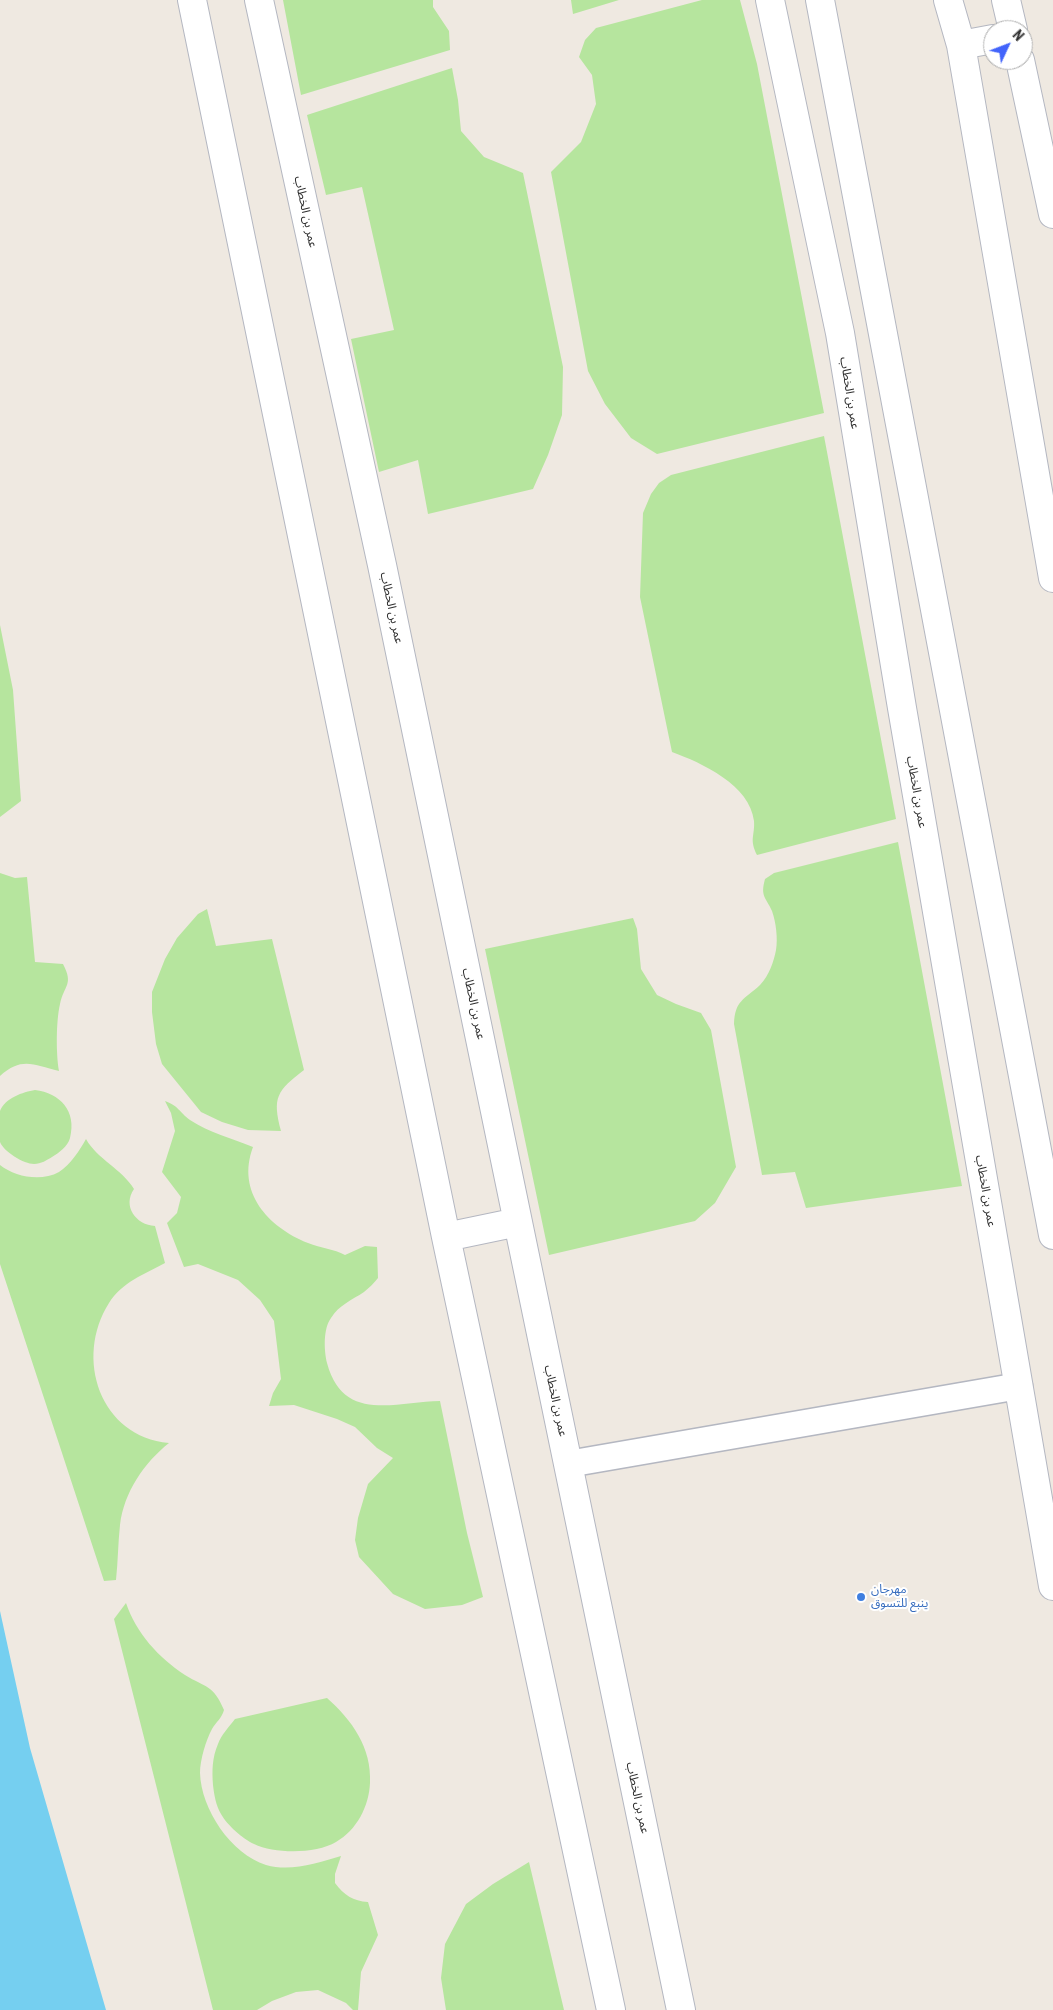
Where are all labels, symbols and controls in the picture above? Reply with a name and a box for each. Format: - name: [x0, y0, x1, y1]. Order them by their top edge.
- north arrow: [983, 20, 1033, 70]
- text: N: [1009, 27, 1027, 44]
- street label: عمر بن الخطاب: [290, 175, 320, 249]
- street label: عمر بن الخطاب: [836, 356, 862, 430]
- street label: عمر بن الخطاب: [376, 571, 406, 645]
- street label: عمر بن الخطاب: [903, 755, 929, 829]
- street label: عمر بن الخطاب: [458, 967, 488, 1041]
- street label: عمر بن الخطاب: [972, 1154, 998, 1228]
- street label: عمر بن الخطاب: [540, 1364, 570, 1438]
- place label: مهرجان ينبع للتسوق: [871, 1583, 928, 1611]
- marker: مهرجان ينبع للتسوق: [855, 1591, 867, 1603]
- street label: عمر بن الخطاب: [622, 1761, 652, 1835]

